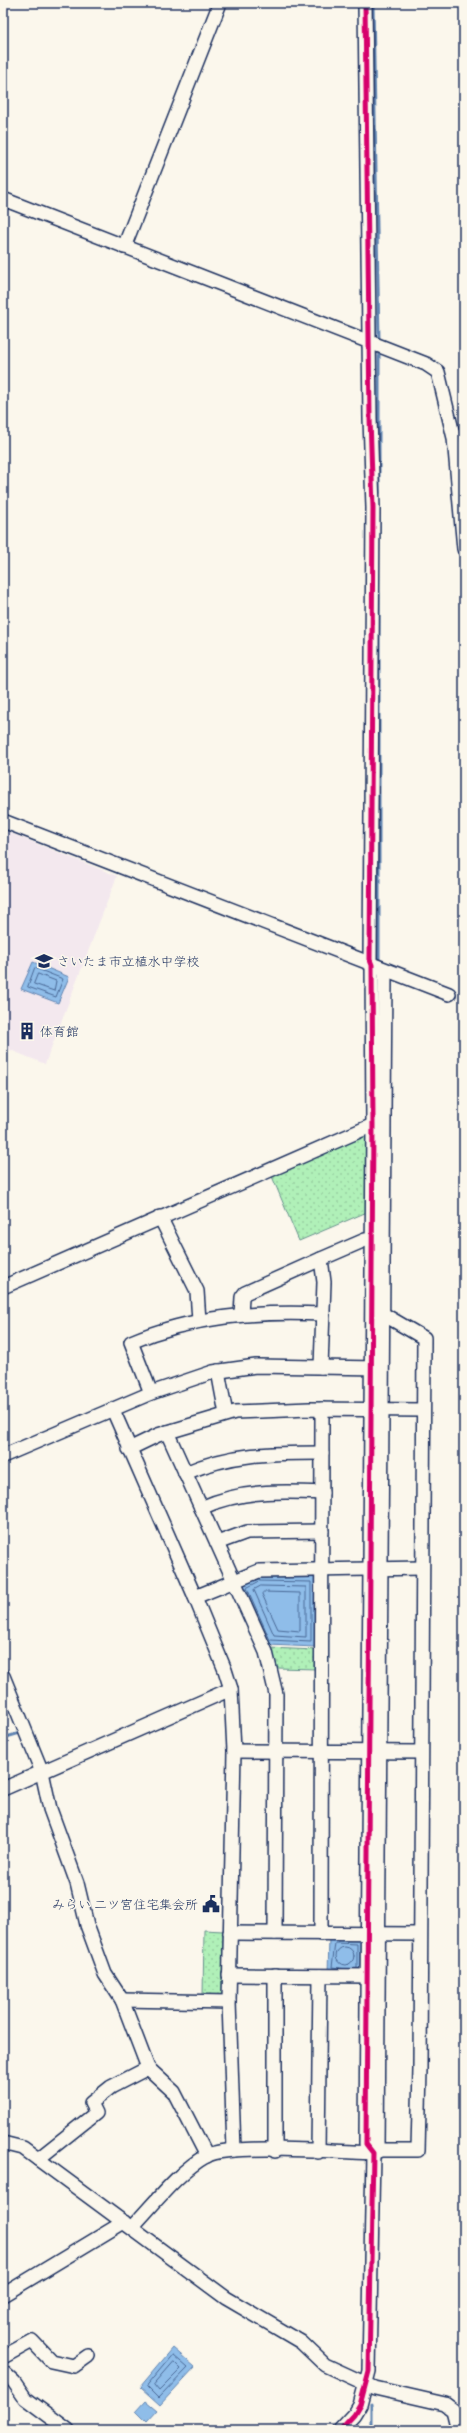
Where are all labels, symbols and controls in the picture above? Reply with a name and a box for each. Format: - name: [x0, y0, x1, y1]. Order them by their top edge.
- school or university icon: さいたま市立植水中学校: [34, 951, 54, 971]
- place label: さいたま市立植水中学校: [57, 954, 199, 969]
- building icon: 体育館: [17, 1021, 37, 1041]
- place label: 体育館: [40, 1024, 79, 1039]
- public building icon: みらい 二ツ宮住宅集会所: [201, 1894, 221, 1914]
- place label: みらい 二ツ宮住宅集会所: [52, 1897, 198, 1912]

